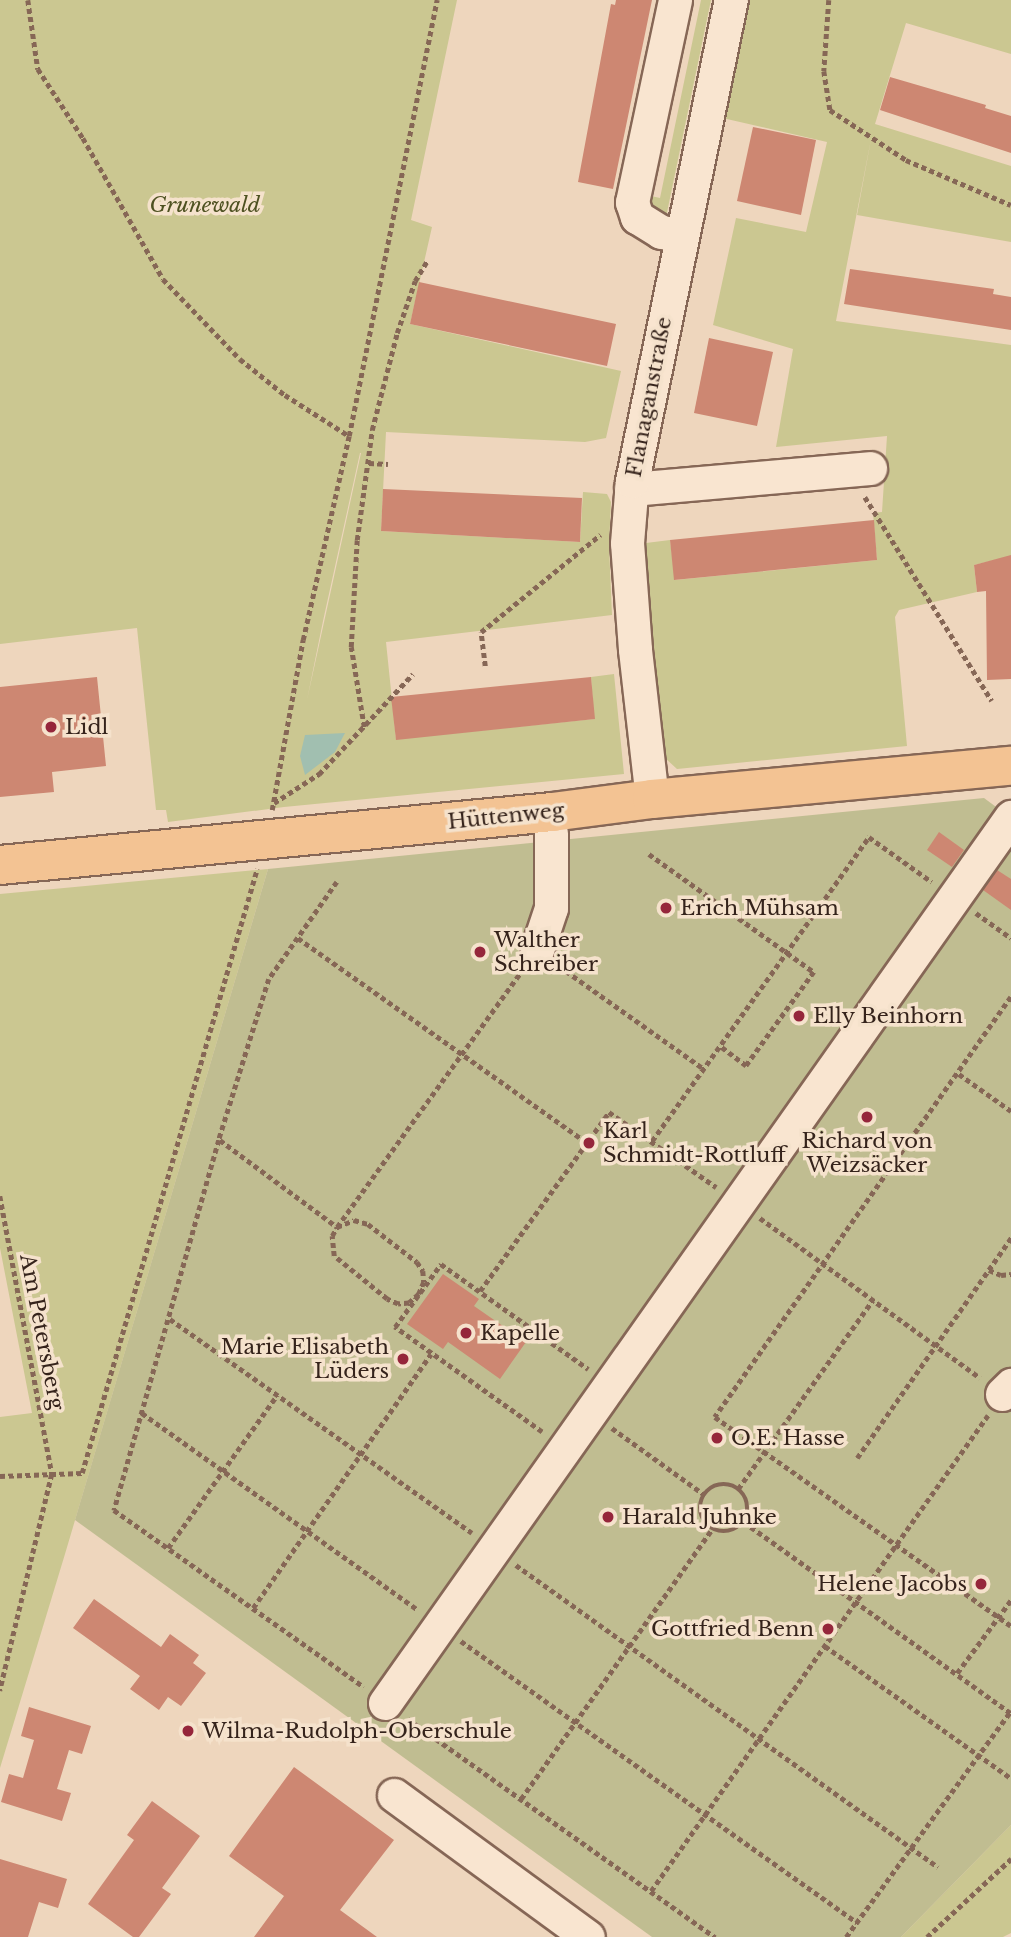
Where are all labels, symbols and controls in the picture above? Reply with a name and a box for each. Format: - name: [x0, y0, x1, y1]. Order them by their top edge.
- park label: Grunewald: [150, 192, 260, 218]
- street label: Flanaganstraße: [621, 315, 677, 479]
- place label: Lidl: [65, 714, 108, 740]
- marker: Lidl: [43, 719, 59, 735]
- street label: Hüttenweg: [446, 797, 566, 835]
- place label: Erich Mühsam: [680, 895, 839, 921]
- marker: Erich Mühsam: [658, 900, 674, 916]
- place label: Walther Schreiber: [494, 927, 598, 977]
- marker: Walther Schreiber: [472, 944, 488, 960]
- place label: Elly Beinhorn: [813, 1003, 964, 1029]
- marker: Elly Beinhorn: [791, 1008, 807, 1024]
- marker: Richard von Weizsäcker: [859, 1109, 875, 1125]
- place label: Karl Schmidt-Rottluff: [603, 1118, 786, 1168]
- place label: Richard von Weizsäcker: [801, 1128, 933, 1178]
- marker: Karl Schmidt-Rottluff: [581, 1135, 597, 1151]
- street label: Am Petersberg: [15, 1252, 69, 1412]
- place label: Kapelle: [480, 1320, 560, 1346]
- marker: Kapelle: [458, 1325, 474, 1341]
- place label: Marie Elisabeth Lüders: [221, 1334, 389, 1384]
- marker: Marie Elisabeth Lüders: [395, 1351, 411, 1367]
- place label: O.E. Hasse: [731, 1425, 845, 1451]
- marker: O.E. Hasse: [709, 1430, 725, 1446]
- place label: Harald Juhnke: [622, 1504, 777, 1530]
- marker: Harald Juhnke: [600, 1509, 616, 1525]
- place label: Helene Jacobs: [817, 1571, 967, 1597]
- marker: Helene Jacobs: [973, 1576, 989, 1592]
- place label: Gottfried Benn: [651, 1616, 814, 1642]
- marker: Gottfried Benn: [820, 1621, 836, 1637]
- place label: Wilma-Rudolph-Oberschule: [202, 1718, 512, 1744]
- marker: Wilma-Rudolph-Oberschule: [180, 1723, 196, 1739]

